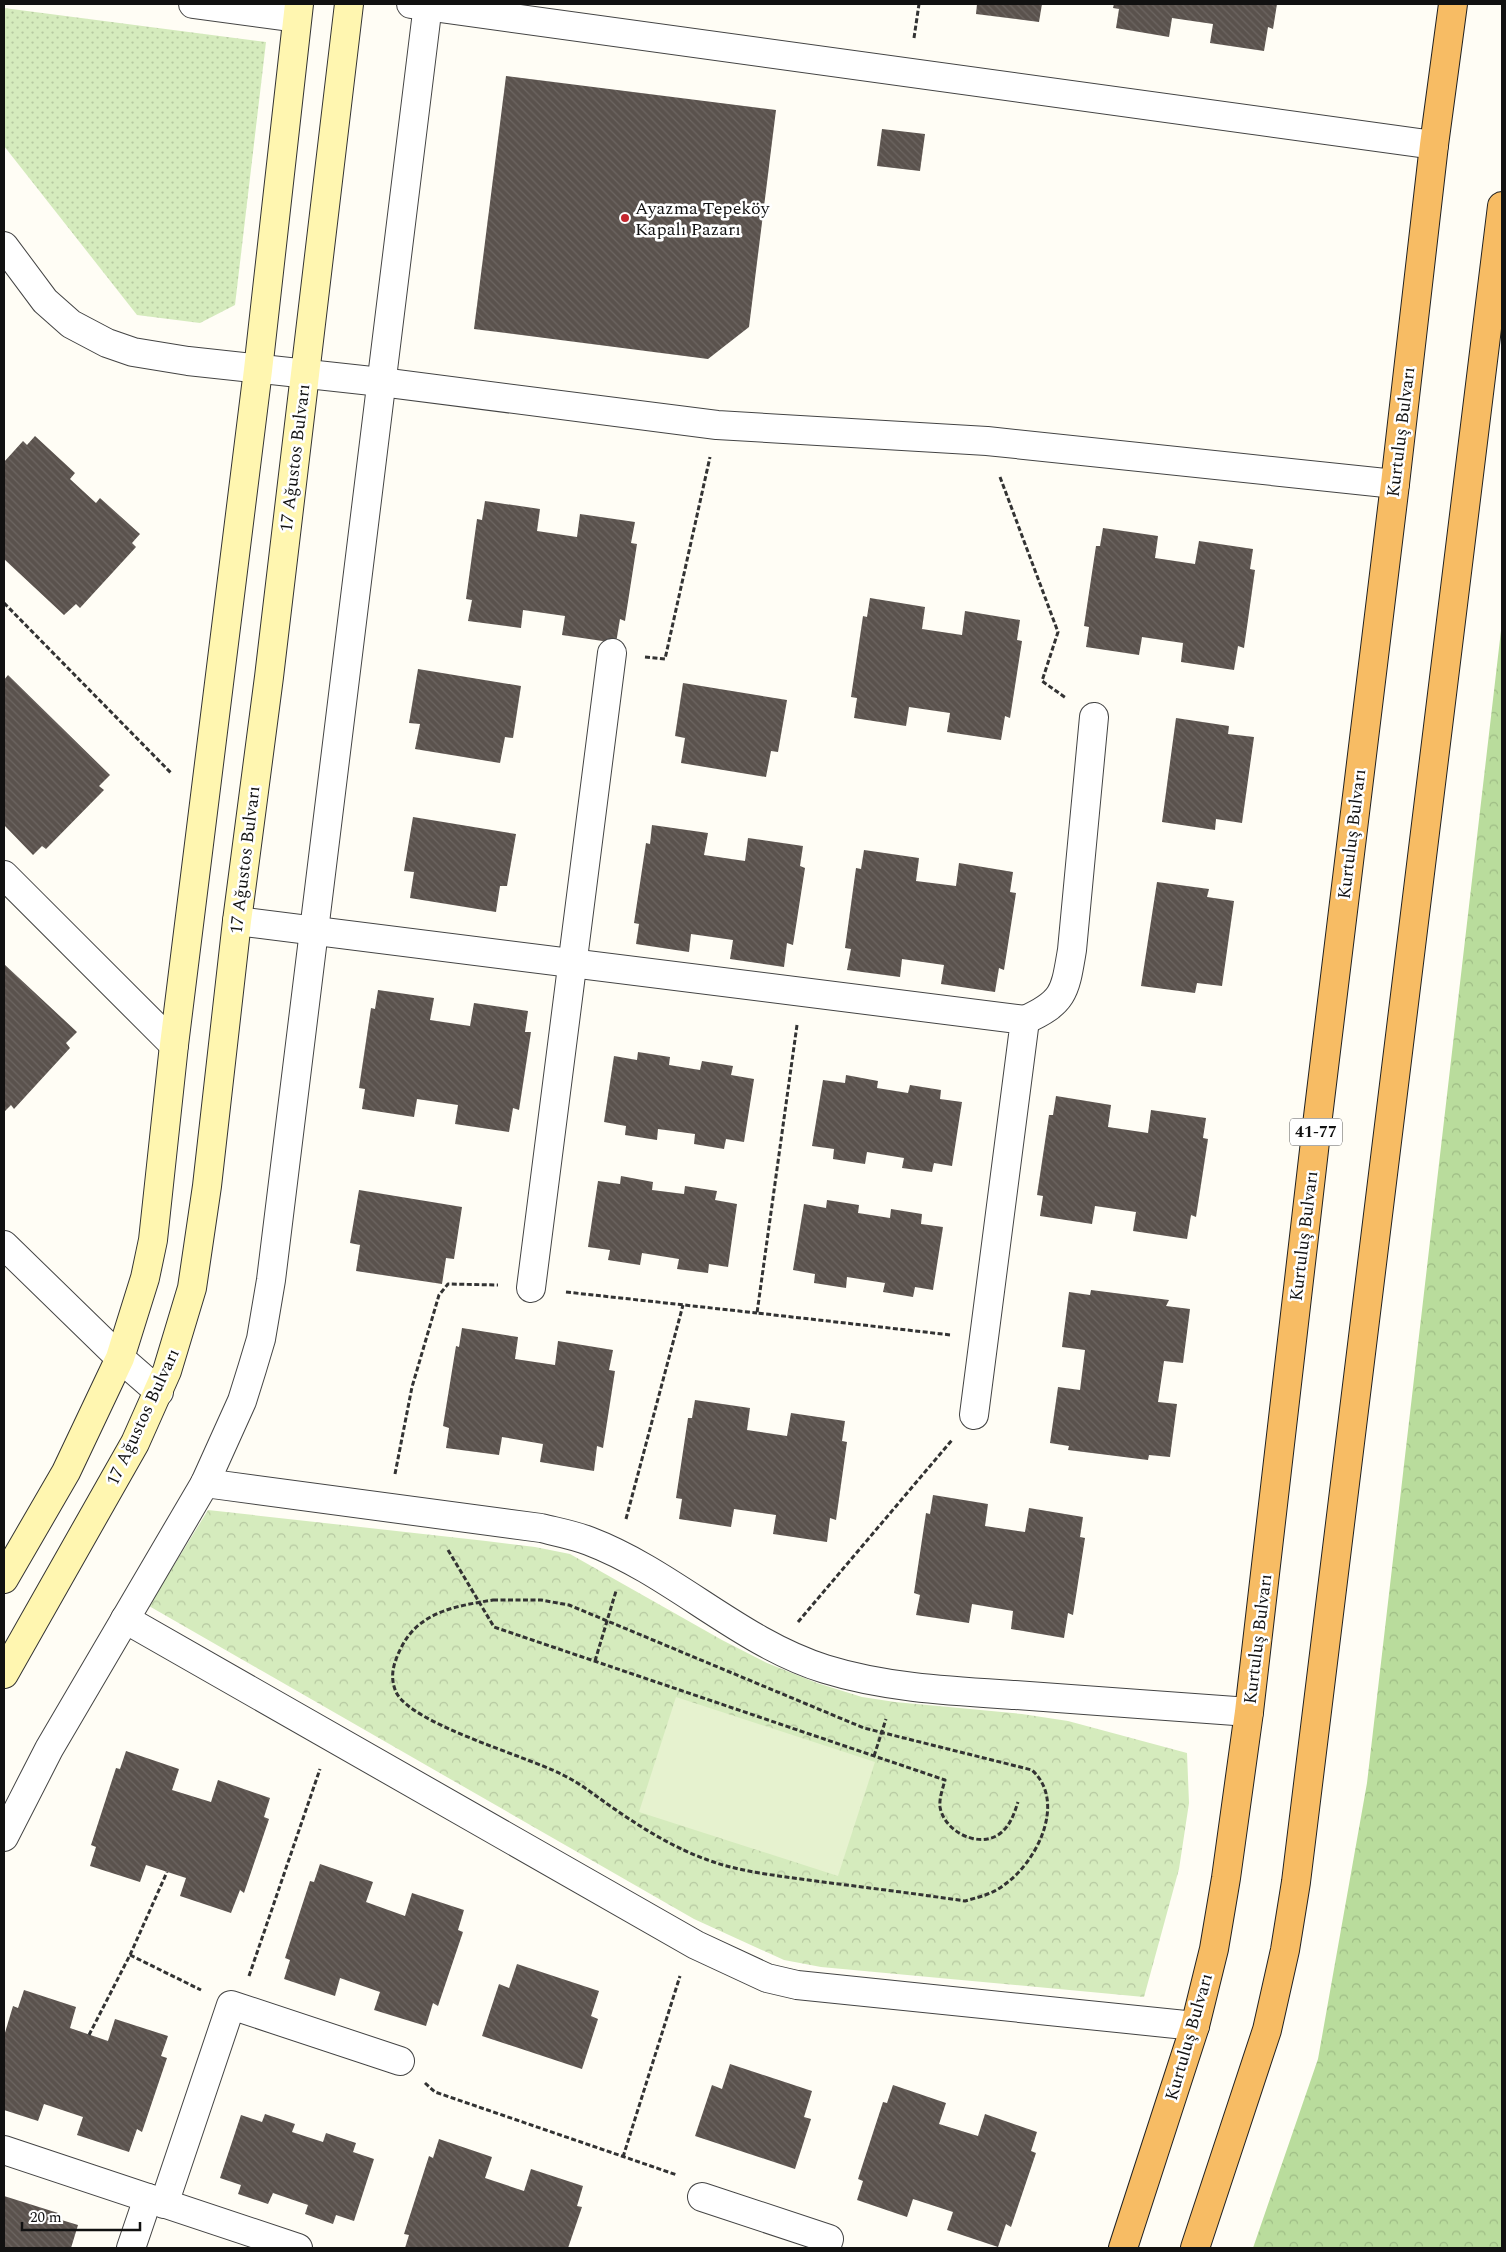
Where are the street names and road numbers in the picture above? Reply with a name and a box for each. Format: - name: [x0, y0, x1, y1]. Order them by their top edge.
- street label: Kurtuluş Bulvarı: [1380, 365, 1422, 499]
- street label: 17 Ağustos Bulvarı: [273, 382, 317, 534]
- street label: Kurtuluş Bulvarı: [1331, 767, 1373, 901]
- street label: 17 Ağustos Bulvarı: [223, 784, 267, 936]
- road number: 41-77: [1290, 1118, 1342, 1146]
- street label: Kurtuluş Bulvarı: [1283, 1169, 1325, 1303]
- street label: 17 Ağustos Bulvarı: [99, 1344, 187, 1490]
- street label: Kurtuluş Bulvarı: [1237, 1572, 1279, 1706]
- street label: Kurtuluş Bulvarı: [1158, 1970, 1220, 2104]

